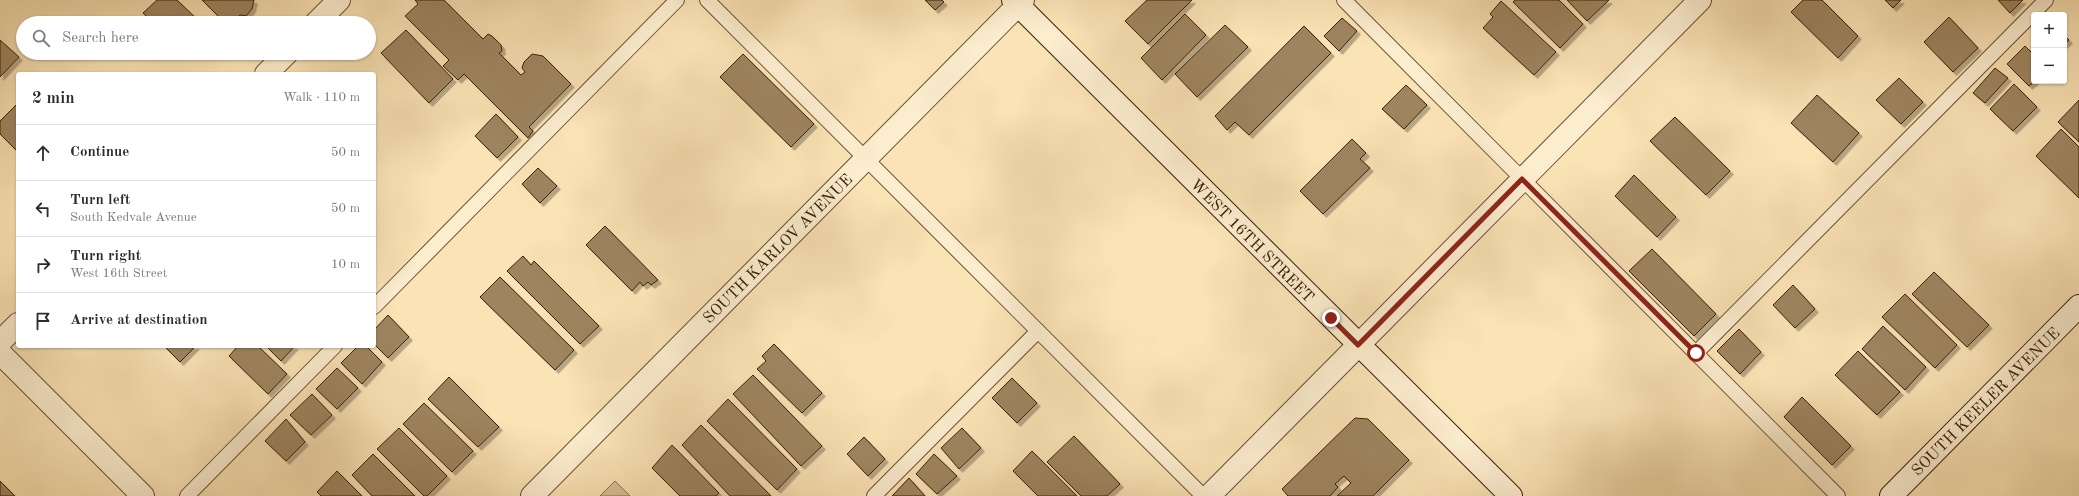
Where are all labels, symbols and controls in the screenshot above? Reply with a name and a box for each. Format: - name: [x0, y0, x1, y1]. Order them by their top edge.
- map controls: [2031, 12, 2067, 84]
- button: +: [2031, 12, 2067, 48]
- search box: [16, 16, 376, 60]
- icon: search: [30, 27, 52, 49]
- text: Search here: [62, 31, 139, 46]
- button: −: [2031, 48, 2067, 84]
- text: 2 min: [32, 90, 75, 107]
- text: Walk · 110 m: [283, 91, 360, 104]
- icon: ahead: [32, 142, 54, 164]
- text: Continue: [70, 145, 129, 160]
- text: 50 m: [331, 146, 360, 159]
- street label: SOUTH KARLOV AVENUE: [701, 172, 856, 327]
- street label: WEST 16TH STREET: [1187, 177, 1316, 306]
- text: Turn left: [70, 193, 130, 208]
- icon: left: [32, 198, 54, 220]
- text: 50 m: [331, 202, 360, 215]
- text: South Kedvale Avenue: [70, 211, 197, 224]
- text: Turn right: [70, 249, 141, 264]
- icon: right: [32, 254, 54, 276]
- text: 10 m: [331, 258, 360, 271]
- text: West 16th Street: [70, 267, 167, 280]
- route end: [1322, 309, 1340, 327]
- icon: arrive: [32, 310, 54, 332]
- text: Arrive at destination: [70, 313, 208, 328]
- street label: SOUTH KEELER AVENUE: [1909, 325, 2064, 480]
- route start: [1687, 344, 1705, 362]

